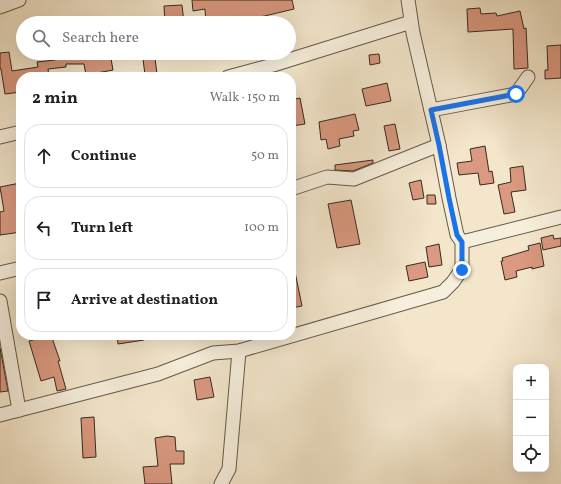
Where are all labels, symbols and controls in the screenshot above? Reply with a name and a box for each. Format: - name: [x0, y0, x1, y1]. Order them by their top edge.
- search box: [16, 16, 296, 60]
- icon: search: [30, 27, 52, 49]
- text: Search here: [62, 28, 139, 49]
- route start: [507, 85, 525, 103]
- text: 2 min: [32, 87, 78, 110]
- text: Walk · 150 m: [210, 89, 280, 107]
- icon: ahead: [33, 145, 55, 167]
- text: Continue: [71, 146, 136, 167]
- text: 50 m: [251, 147, 279, 165]
- icon: left: [33, 217, 55, 239]
- text: Turn left: [71, 218, 133, 239]
- text: 100 m: [244, 219, 279, 237]
- route end: [453, 261, 471, 279]
- icon: arrive: [33, 289, 55, 311]
- text: Arrive at destination: [71, 290, 218, 311]
- map controls: [513, 364, 549, 472]
- button: +: [513, 364, 549, 400]
- button: −: [513, 400, 549, 436]
- button: locate: [513, 436, 549, 472]

